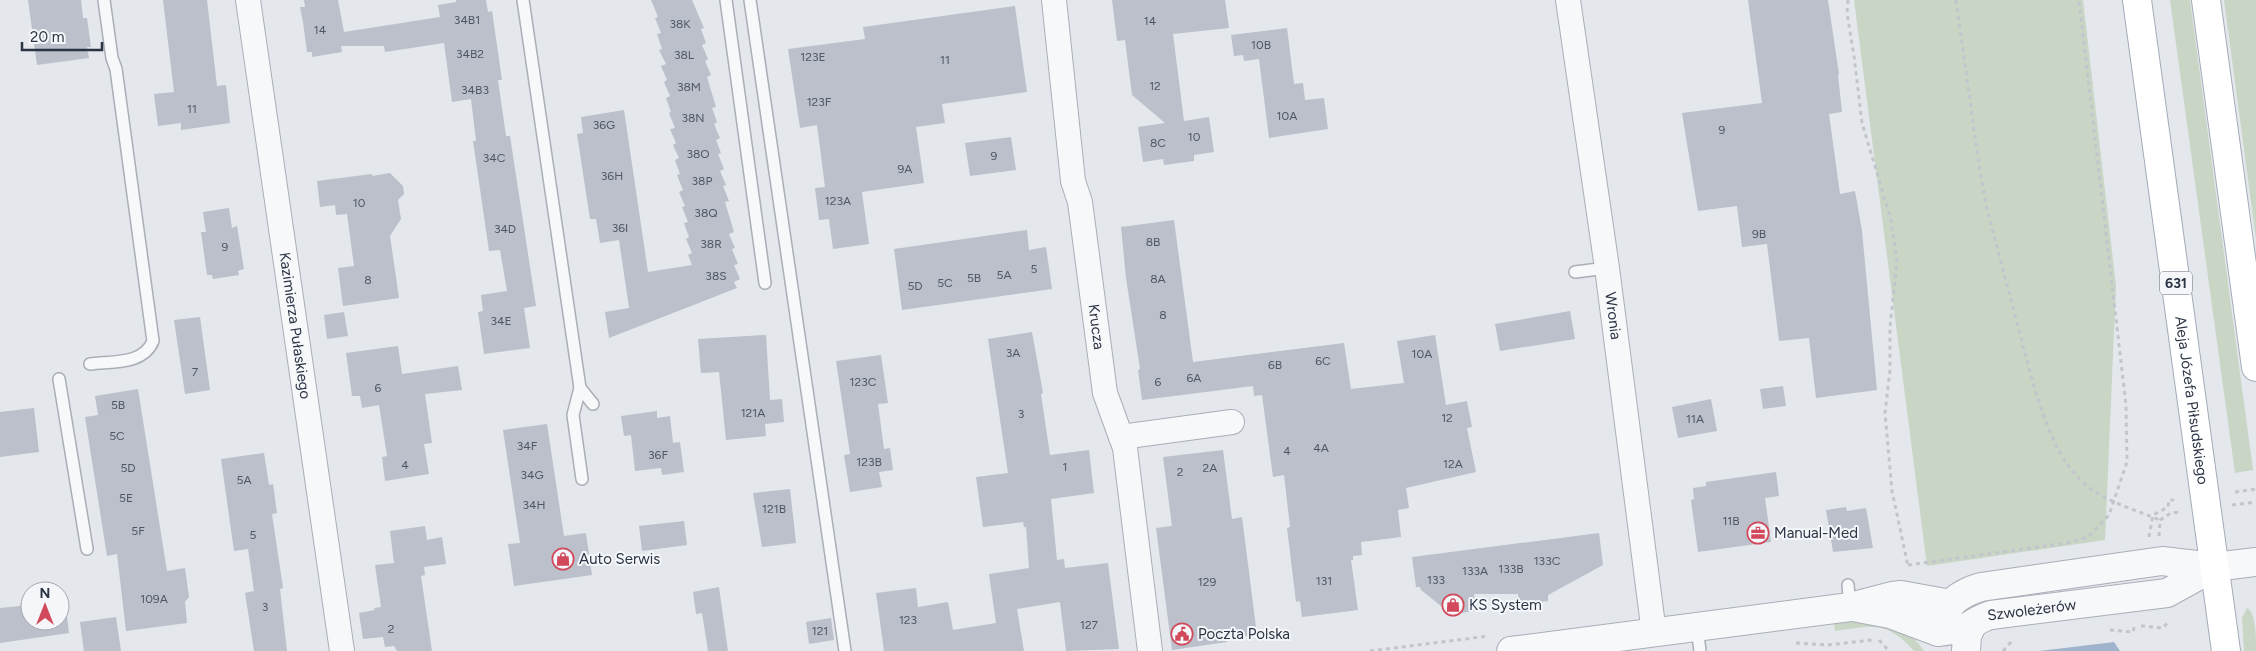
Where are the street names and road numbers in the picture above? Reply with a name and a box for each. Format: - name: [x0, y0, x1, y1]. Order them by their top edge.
- street label: Kazimierza Pułaskiego: [276, 251, 315, 401]
- road number: 631: [2160, 272, 2192, 294]
- street label: Wronia: [1601, 291, 1625, 341]
- street label: Krucza: [1084, 303, 1108, 351]
- street label: Aleja Józefa Piłsudskiego: [2171, 315, 2212, 486]
- street label: Szwoleżerów: [1986, 595, 2077, 624]

